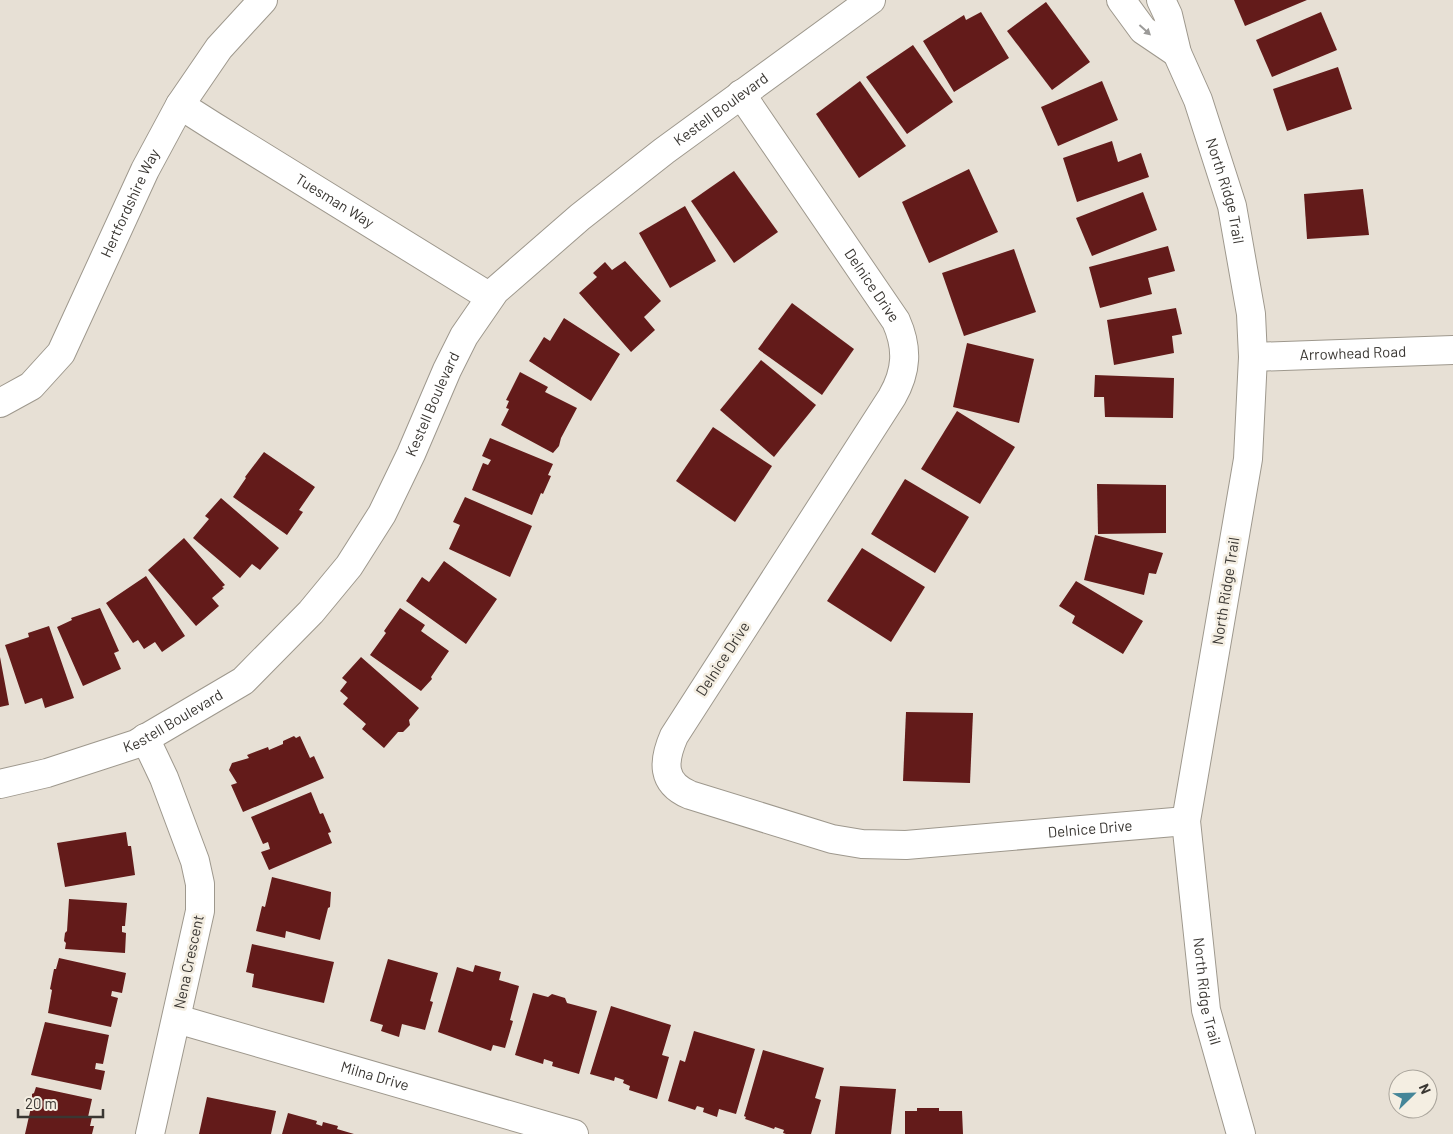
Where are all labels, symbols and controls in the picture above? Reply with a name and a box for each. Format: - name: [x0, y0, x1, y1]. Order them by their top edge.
- one-way arrow: [1139, 24, 1151, 36]
- street label: Kestell Boulevard: [670, 68, 771, 149]
- street label: North Ridge Trail: [1203, 135, 1248, 245]
- street label: Hertfordshire Way: [96, 145, 163, 260]
- street label: Tuesman Way: [292, 169, 378, 231]
- street label: Delnice Drive: [841, 245, 904, 325]
- street label: Arrowhead Road: [1299, 342, 1407, 363]
- street label: Kestell Boulevard: [401, 349, 463, 459]
- street label: North Ridge Trail: [1208, 536, 1242, 646]
- street label: Delnice Drive: [692, 618, 753, 699]
- street label: Kestell Boulevard: [120, 685, 226, 756]
- street label: Delnice Drive: [1047, 816, 1133, 841]
- street label: Nena Crescent: [169, 913, 207, 1010]
- street label: North Ridge Trail: [1190, 936, 1225, 1047]
- street label: Milna Drive: [339, 1057, 411, 1094]
- north arrow: [1388, 1069, 1438, 1119]
- text: N: [1416, 1081, 1435, 1096]
- scale bar: [18, 1086, 102, 1118]
- text: 20 m: [25, 1094, 57, 1112]

